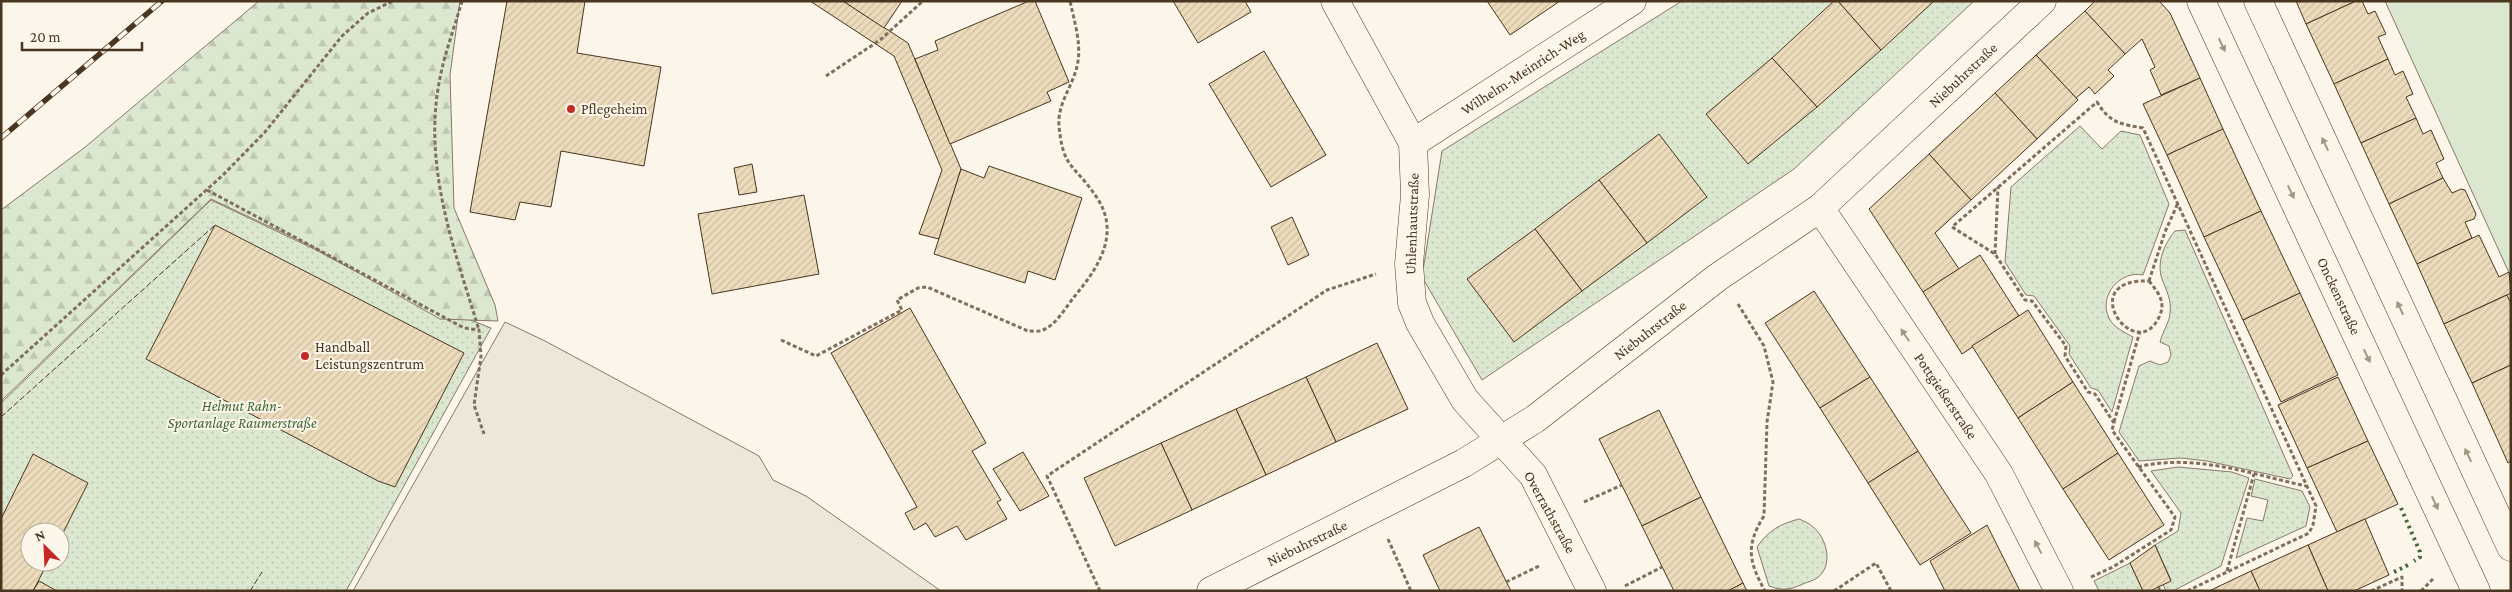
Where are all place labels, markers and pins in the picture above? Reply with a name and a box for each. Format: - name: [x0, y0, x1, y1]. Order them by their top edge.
- place label: Pflegeheim: [581, 101, 648, 118]
- marker: Pflegeheim: [565, 103, 577, 115]
- place label: Handball Leistungszentrum: [315, 339, 424, 373]
- marker: Handball Leistungszentrum: [299, 350, 311, 362]

